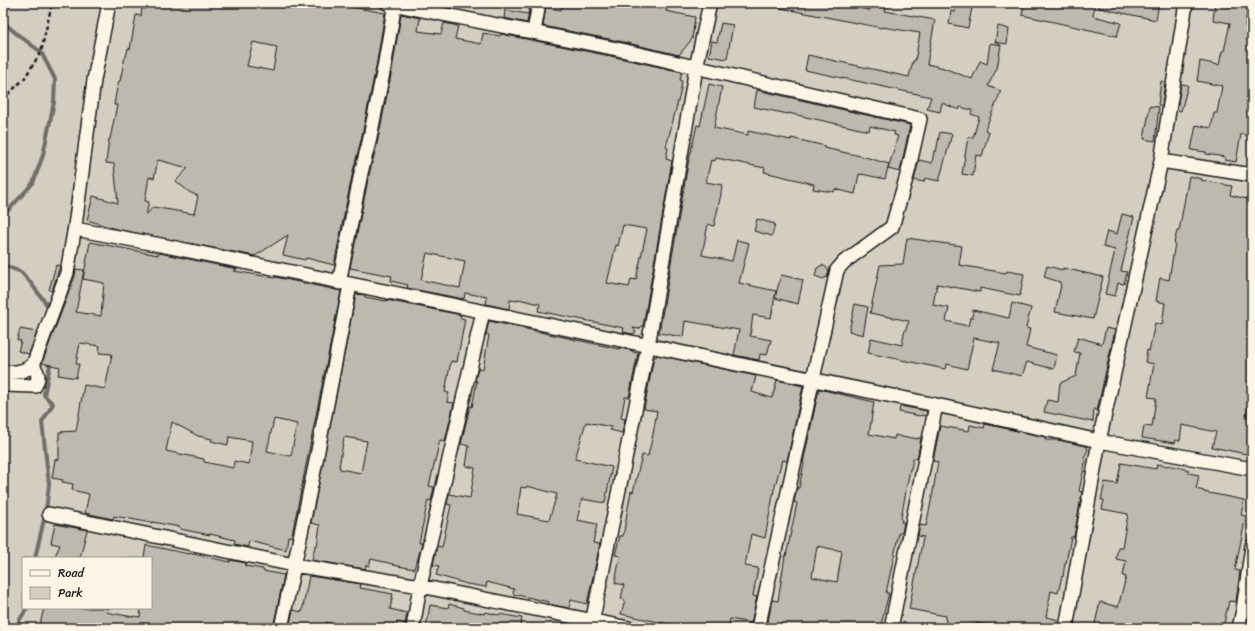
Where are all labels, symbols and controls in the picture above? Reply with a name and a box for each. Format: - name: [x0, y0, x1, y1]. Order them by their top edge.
- legend: [22, 557, 152, 609]
- text: Road: [58, 562, 85, 584]
- text: Park: [58, 582, 83, 604]

